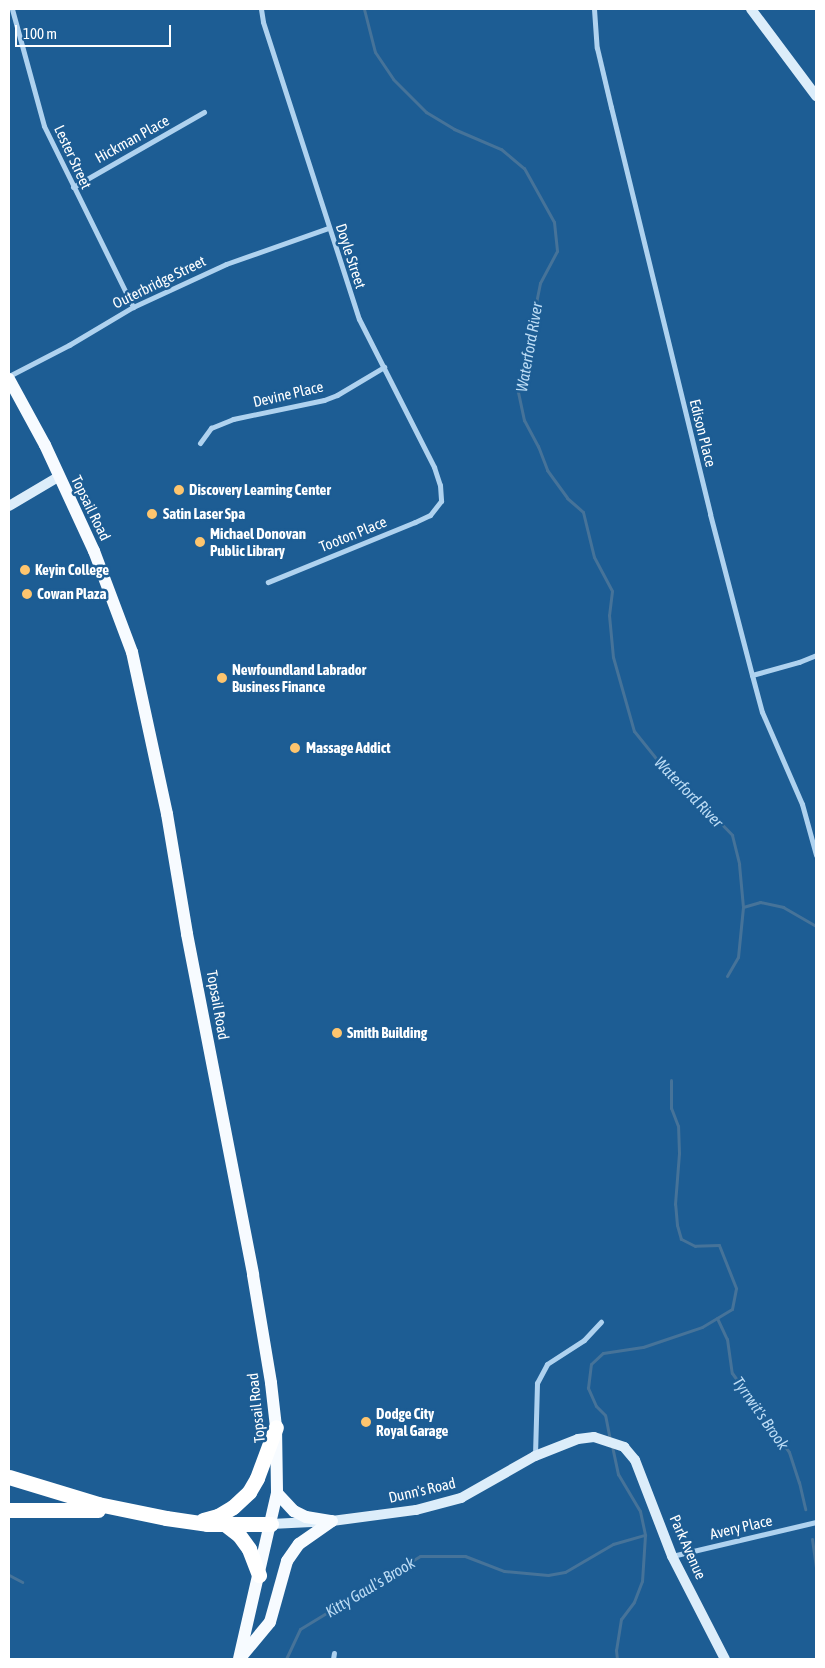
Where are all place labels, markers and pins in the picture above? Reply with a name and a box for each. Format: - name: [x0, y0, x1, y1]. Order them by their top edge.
- place label: Discovery Learning Center: [189, 481, 331, 499]
- marker: Discovery Learning Center: [173, 484, 185, 496]
- place label: Satin Laser Spa: [163, 505, 245, 523]
- marker: Satin Laser Spa: [145, 507, 159, 521]
- place label: Michael Donovan Public Library: [210, 524, 306, 559]
- marker: Michael Donovan Public Library: [194, 536, 206, 548]
- place label: Keyin College: [35, 561, 109, 579]
- marker: Keyin College: [19, 564, 31, 576]
- place label: Cowan Plaza: [37, 585, 106, 603]
- marker: Cowan Plaza: [21, 588, 33, 600]
- place label: Newfoundland Labrador Business Finance: [232, 660, 366, 695]
- marker: Newfoundland Labrador Business Finance: [216, 672, 228, 684]
- place label: Massage Addict: [306, 739, 390, 757]
- marker: Massage Addict: [288, 741, 302, 755]
- place label: Smith Building: [347, 1024, 427, 1042]
- marker: Smith Building: [331, 1027, 343, 1039]
- place label: Dodge City Royal Garage: [376, 1404, 448, 1439]
- marker: Dodge City Royal Garage: [360, 1416, 372, 1428]

